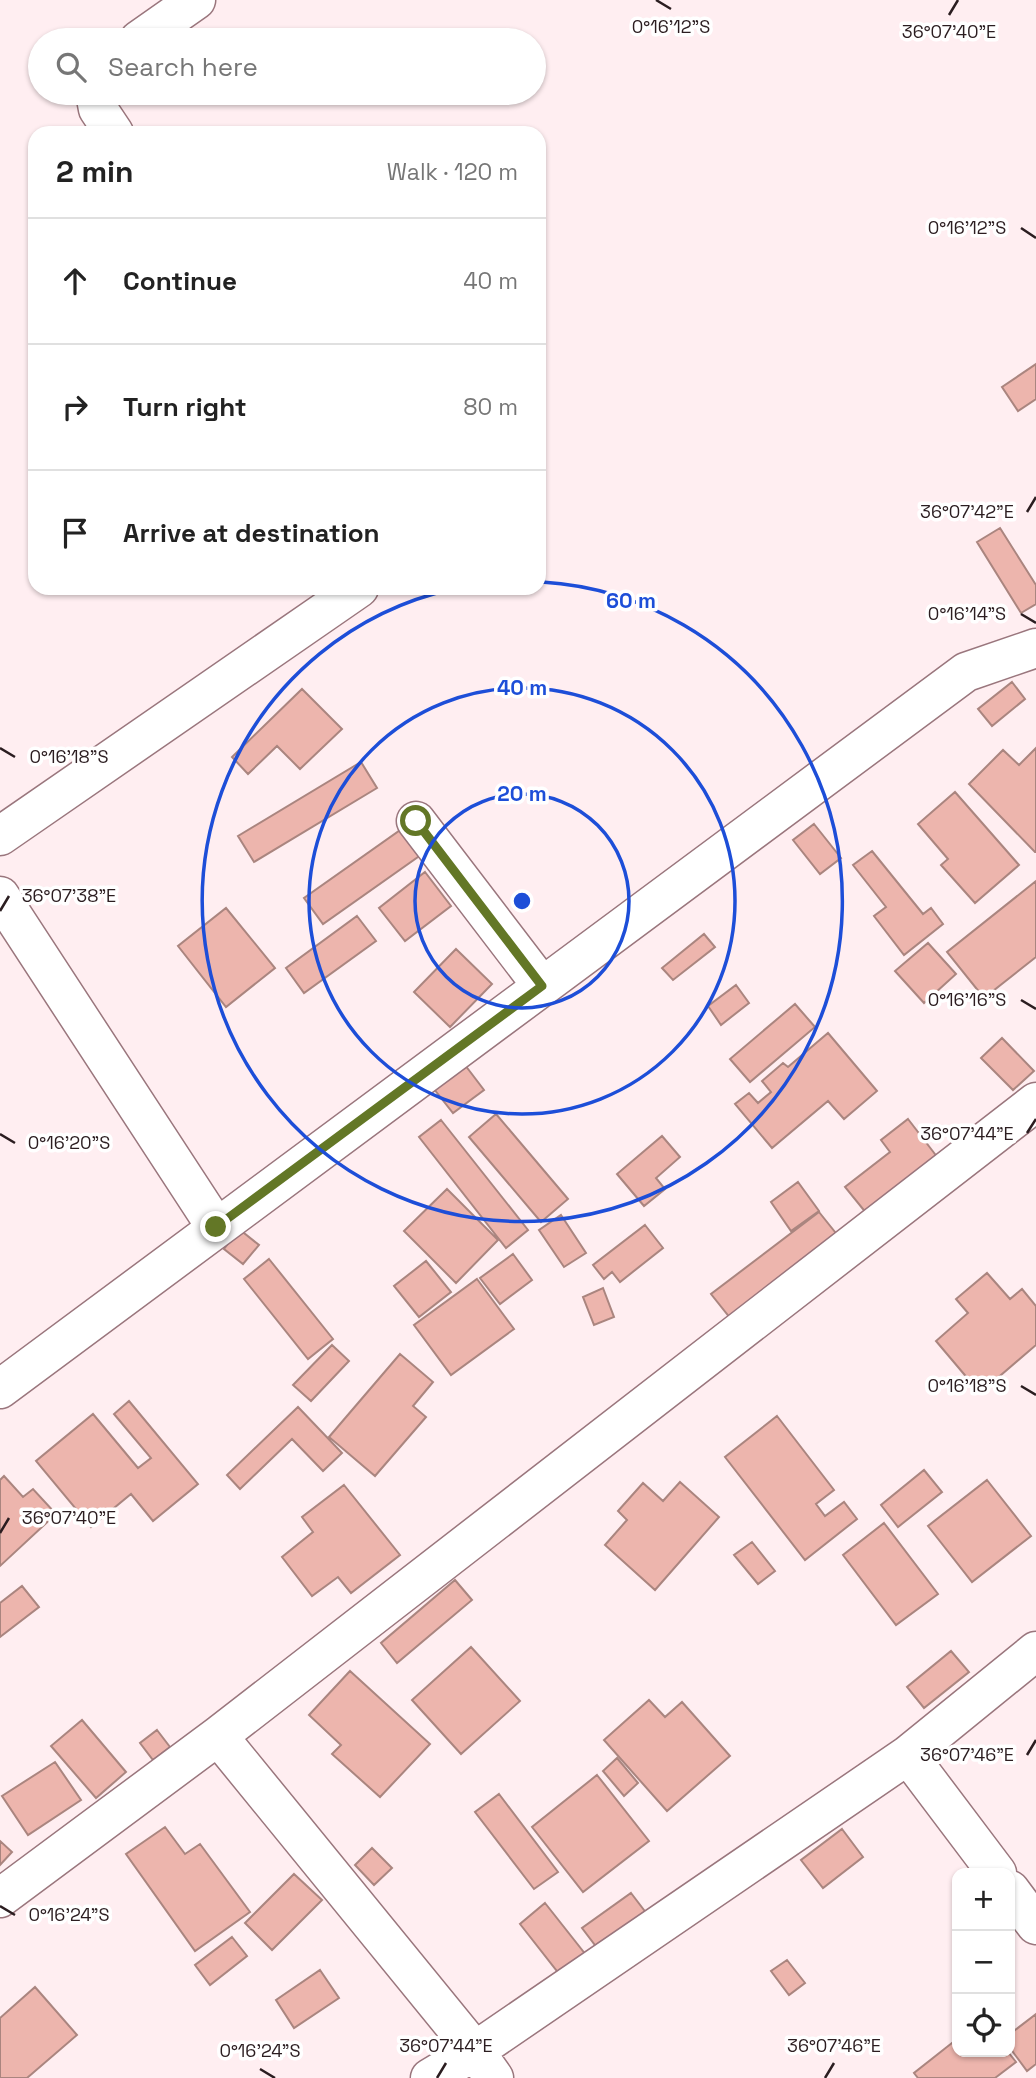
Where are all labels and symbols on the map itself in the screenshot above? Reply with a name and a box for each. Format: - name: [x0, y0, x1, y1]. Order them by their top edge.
- text: 0°16'12"S: [632, 15, 710, 38]
- text: 36°07'40"E: [902, 20, 996, 43]
- text: 0°16'12"S: [928, 216, 1006, 239]
- text: 36°07'42"E: [920, 500, 1014, 523]
- text: 60 m: [606, 587, 656, 614]
- text: 0°16'14"S: [928, 602, 1006, 625]
- text: 40 m: [497, 674, 547, 701]
- text: 0°16'18"S: [30, 745, 108, 768]
- text: 20 m: [497, 780, 547, 807]
- route start: [400, 805, 431, 836]
- text: 36°07'38"E: [22, 884, 116, 907]
- centre of rings: [510, 889, 534, 913]
- text: 0°16'16"S: [928, 988, 1006, 1011]
- text: 36°07'44"E: [920, 1122, 1014, 1145]
- text: 0°16'20"S: [28, 1131, 110, 1154]
- route end: [200, 1211, 231, 1242]
- text: 0°16'18"S: [928, 1374, 1006, 1397]
- text: 36°07'40"E: [22, 1506, 116, 1529]
- text: 36°07'46"E: [920, 1743, 1014, 1766]
- text: 0°16'24"S: [28, 1903, 110, 1926]
- text: 36°07'44"E: [399, 2034, 493, 2057]
- text: 36°07'46"E: [787, 2034, 881, 2057]
- text: 0°16'24"S: [219, 2039, 301, 2062]

